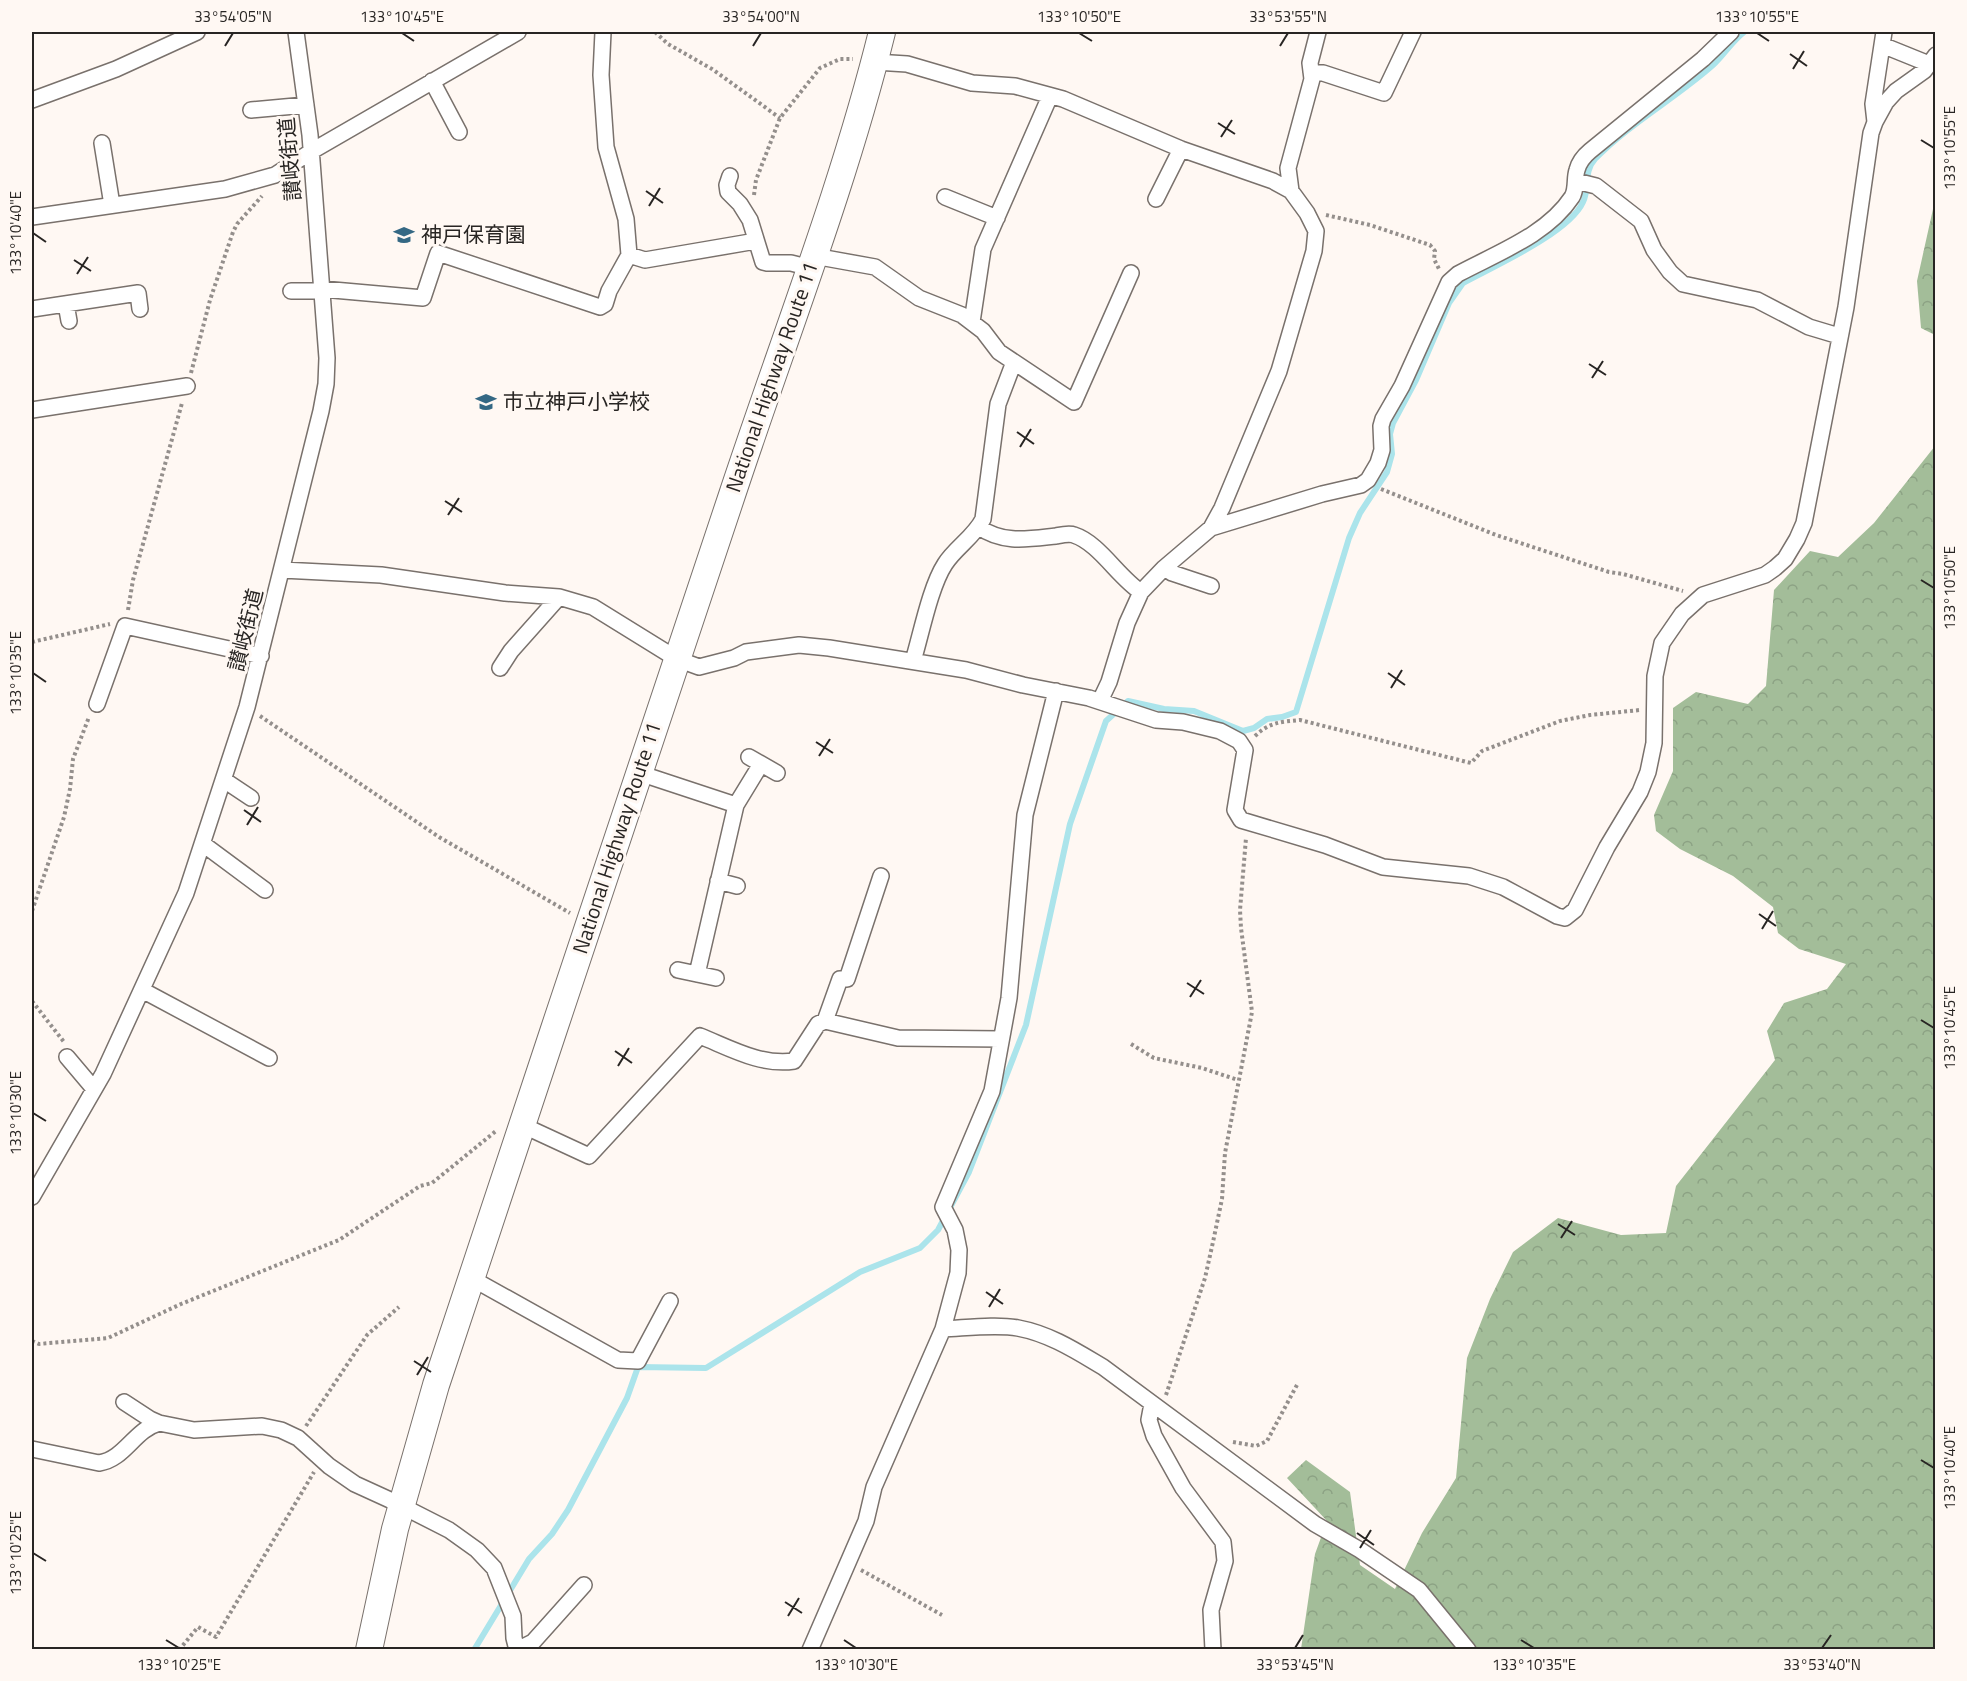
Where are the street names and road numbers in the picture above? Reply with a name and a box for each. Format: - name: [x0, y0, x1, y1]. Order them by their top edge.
- street label: 讃岐街道: [269, 116, 309, 202]
- street label: National Highway Route 11: [717, 257, 826, 496]
- street label: 讃岐街道: [219, 585, 271, 674]
- street label: National Highway Route 11: [563, 718, 669, 958]

